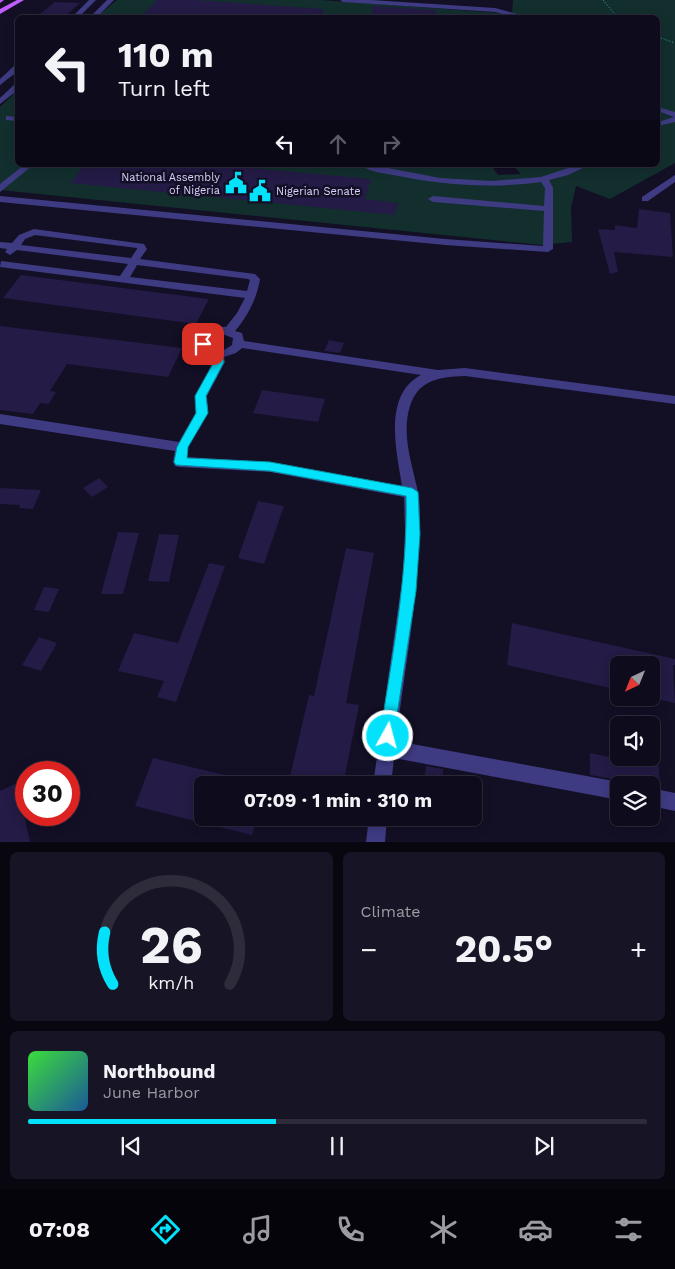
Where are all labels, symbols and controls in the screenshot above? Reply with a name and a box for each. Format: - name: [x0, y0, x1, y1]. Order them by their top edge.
- text: 110 m: [118, 34, 214, 76]
- icon: left: [35, 35, 100, 100]
- text: Turn left: [118, 76, 210, 101]
- icon: left: [271, 130, 299, 158]
- icon: ahead: [324, 130, 352, 158]
- icon: right: [377, 130, 405, 158]
- public building icon: National Assembly of Nigeria: [223, 170, 249, 196]
- place label: National Assembly of Nigeria: [121, 171, 220, 197]
- public building icon: Nigerian Senate: [247, 178, 273, 204]
- place label: Nigerian Senate: [276, 185, 361, 198]
- pin: [182, 323, 224, 365]
- icon: arrive: [189, 330, 217, 358]
- north arrow: [610, 656, 660, 706]
- map controls: [610, 656, 660, 826]
- position arrow: [361, 709, 413, 761]
- button: sound: [610, 716, 660, 766]
- speed limit sign: 30: [15, 761, 80, 826]
- button: layers: [610, 776, 660, 826]
- text: 07:09 · 1 min · 310 m: [244, 789, 432, 812]
- text: Climate: [361, 902, 421, 921]
- text: 26: [140, 915, 203, 976]
- text: 20.5°: [454, 927, 553, 971]
- text: −: [361, 933, 377, 966]
- text: +: [630, 933, 647, 966]
- text: km/h: [148, 972, 194, 993]
- text: Northbound: [103, 1060, 215, 1083]
- text: June Harbor: [103, 1083, 200, 1102]
- icon: previous: [117, 1132, 145, 1160]
- icon: pause: [323, 1132, 351, 1160]
- icon: next: [530, 1132, 558, 1160]
- icon: directions: [148, 1212, 183, 1247]
- icon: music: [240, 1212, 275, 1247]
- icon: phone: [333, 1212, 368, 1247]
- icon: climate: [426, 1212, 461, 1247]
- icon: car: [518, 1212, 553, 1247]
- icon: filters: [611, 1212, 646, 1247]
- text: 07:08: [29, 1217, 90, 1242]

